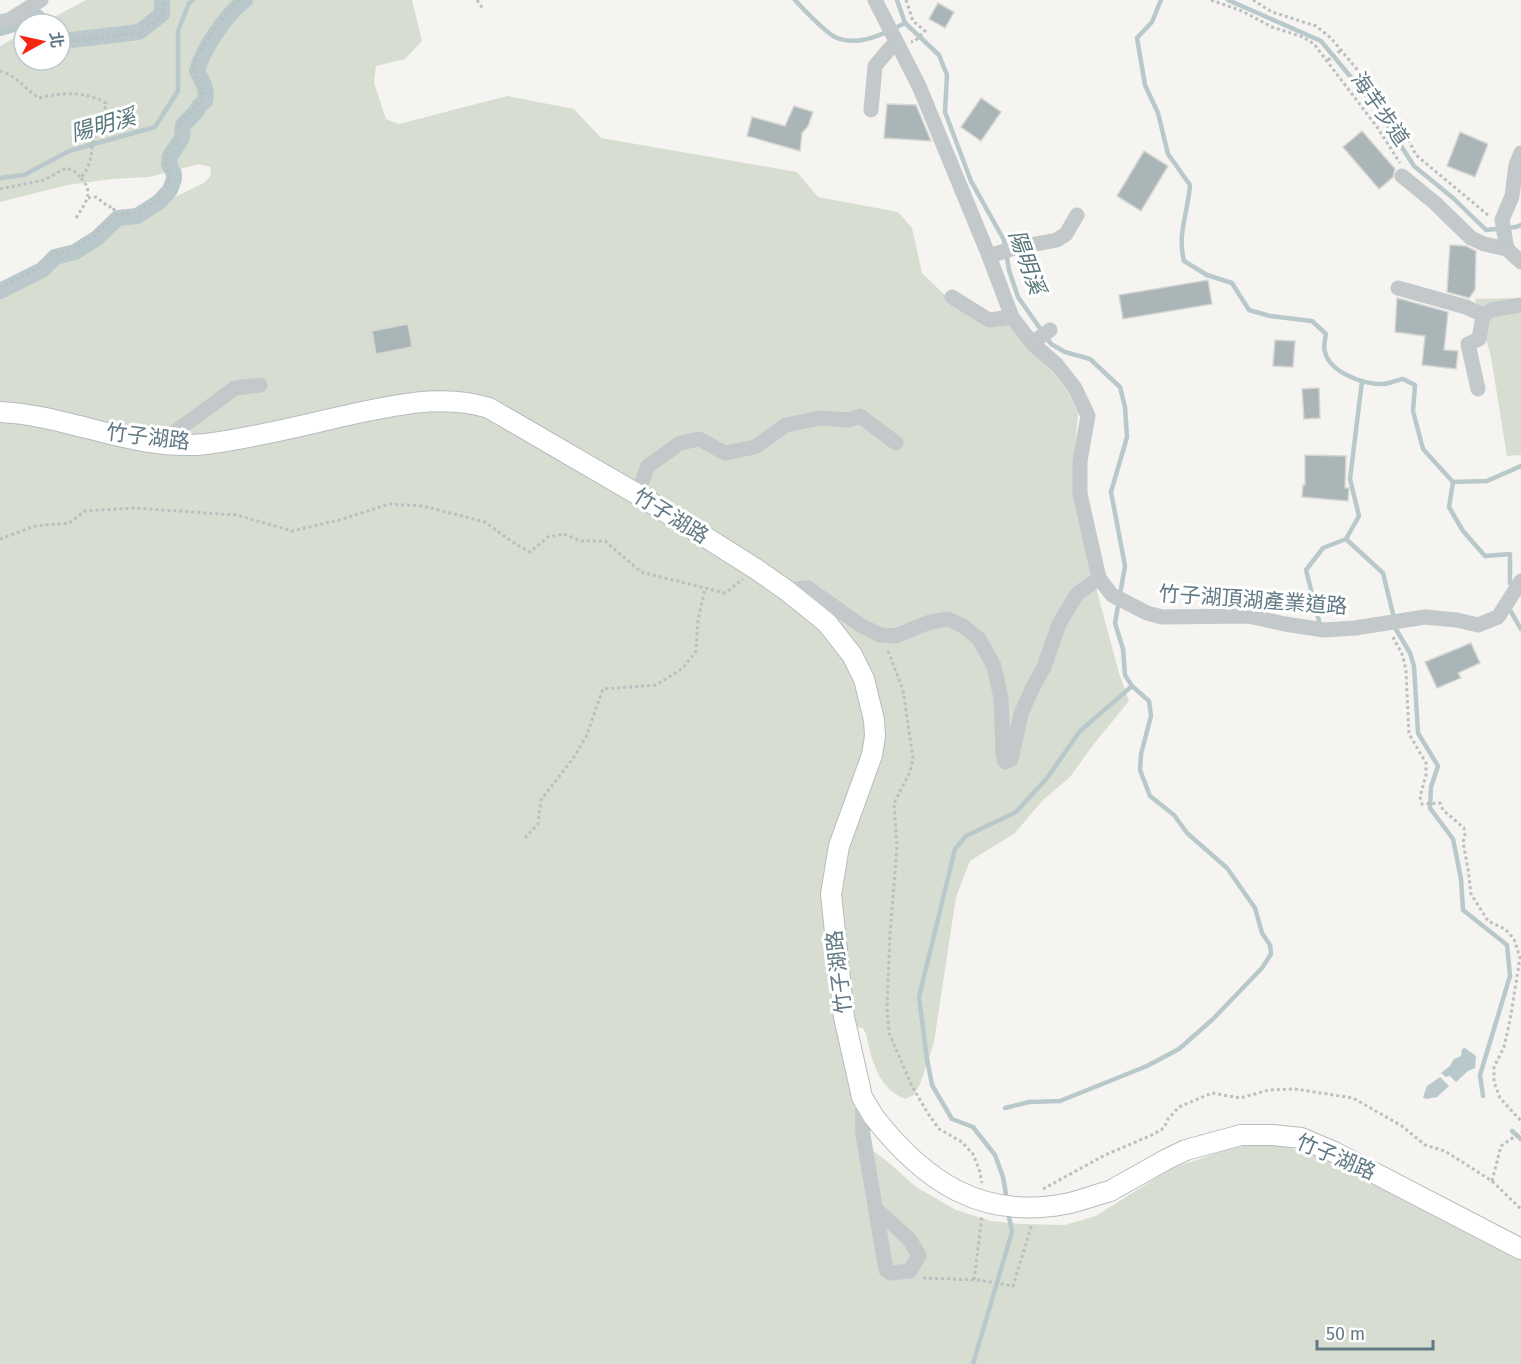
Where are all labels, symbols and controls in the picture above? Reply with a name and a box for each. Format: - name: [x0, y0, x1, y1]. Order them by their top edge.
- north arrow: [12, 12, 72, 72]
- text: 北: [46, 31, 67, 49]
- street label: 海芋步道: [1345, 67, 1415, 151]
- water label: 陽明溪: [68, 102, 141, 147]
- water label: 陽明溪: [1003, 226, 1052, 300]
- street label: 竹子湖路: [105, 419, 191, 455]
- street label: 竹子湖路: [628, 483, 714, 549]
- street label: 竹子湖頂湖產業道路: [1158, 580, 1348, 620]
- street label: 竹子湖路: [821, 929, 857, 1015]
- street label: 竹子湖路: [1292, 1129, 1380, 1185]
- scale bar: [1317, 1313, 1432, 1351]
- text: 50 m: [1326, 1323, 1365, 1345]

